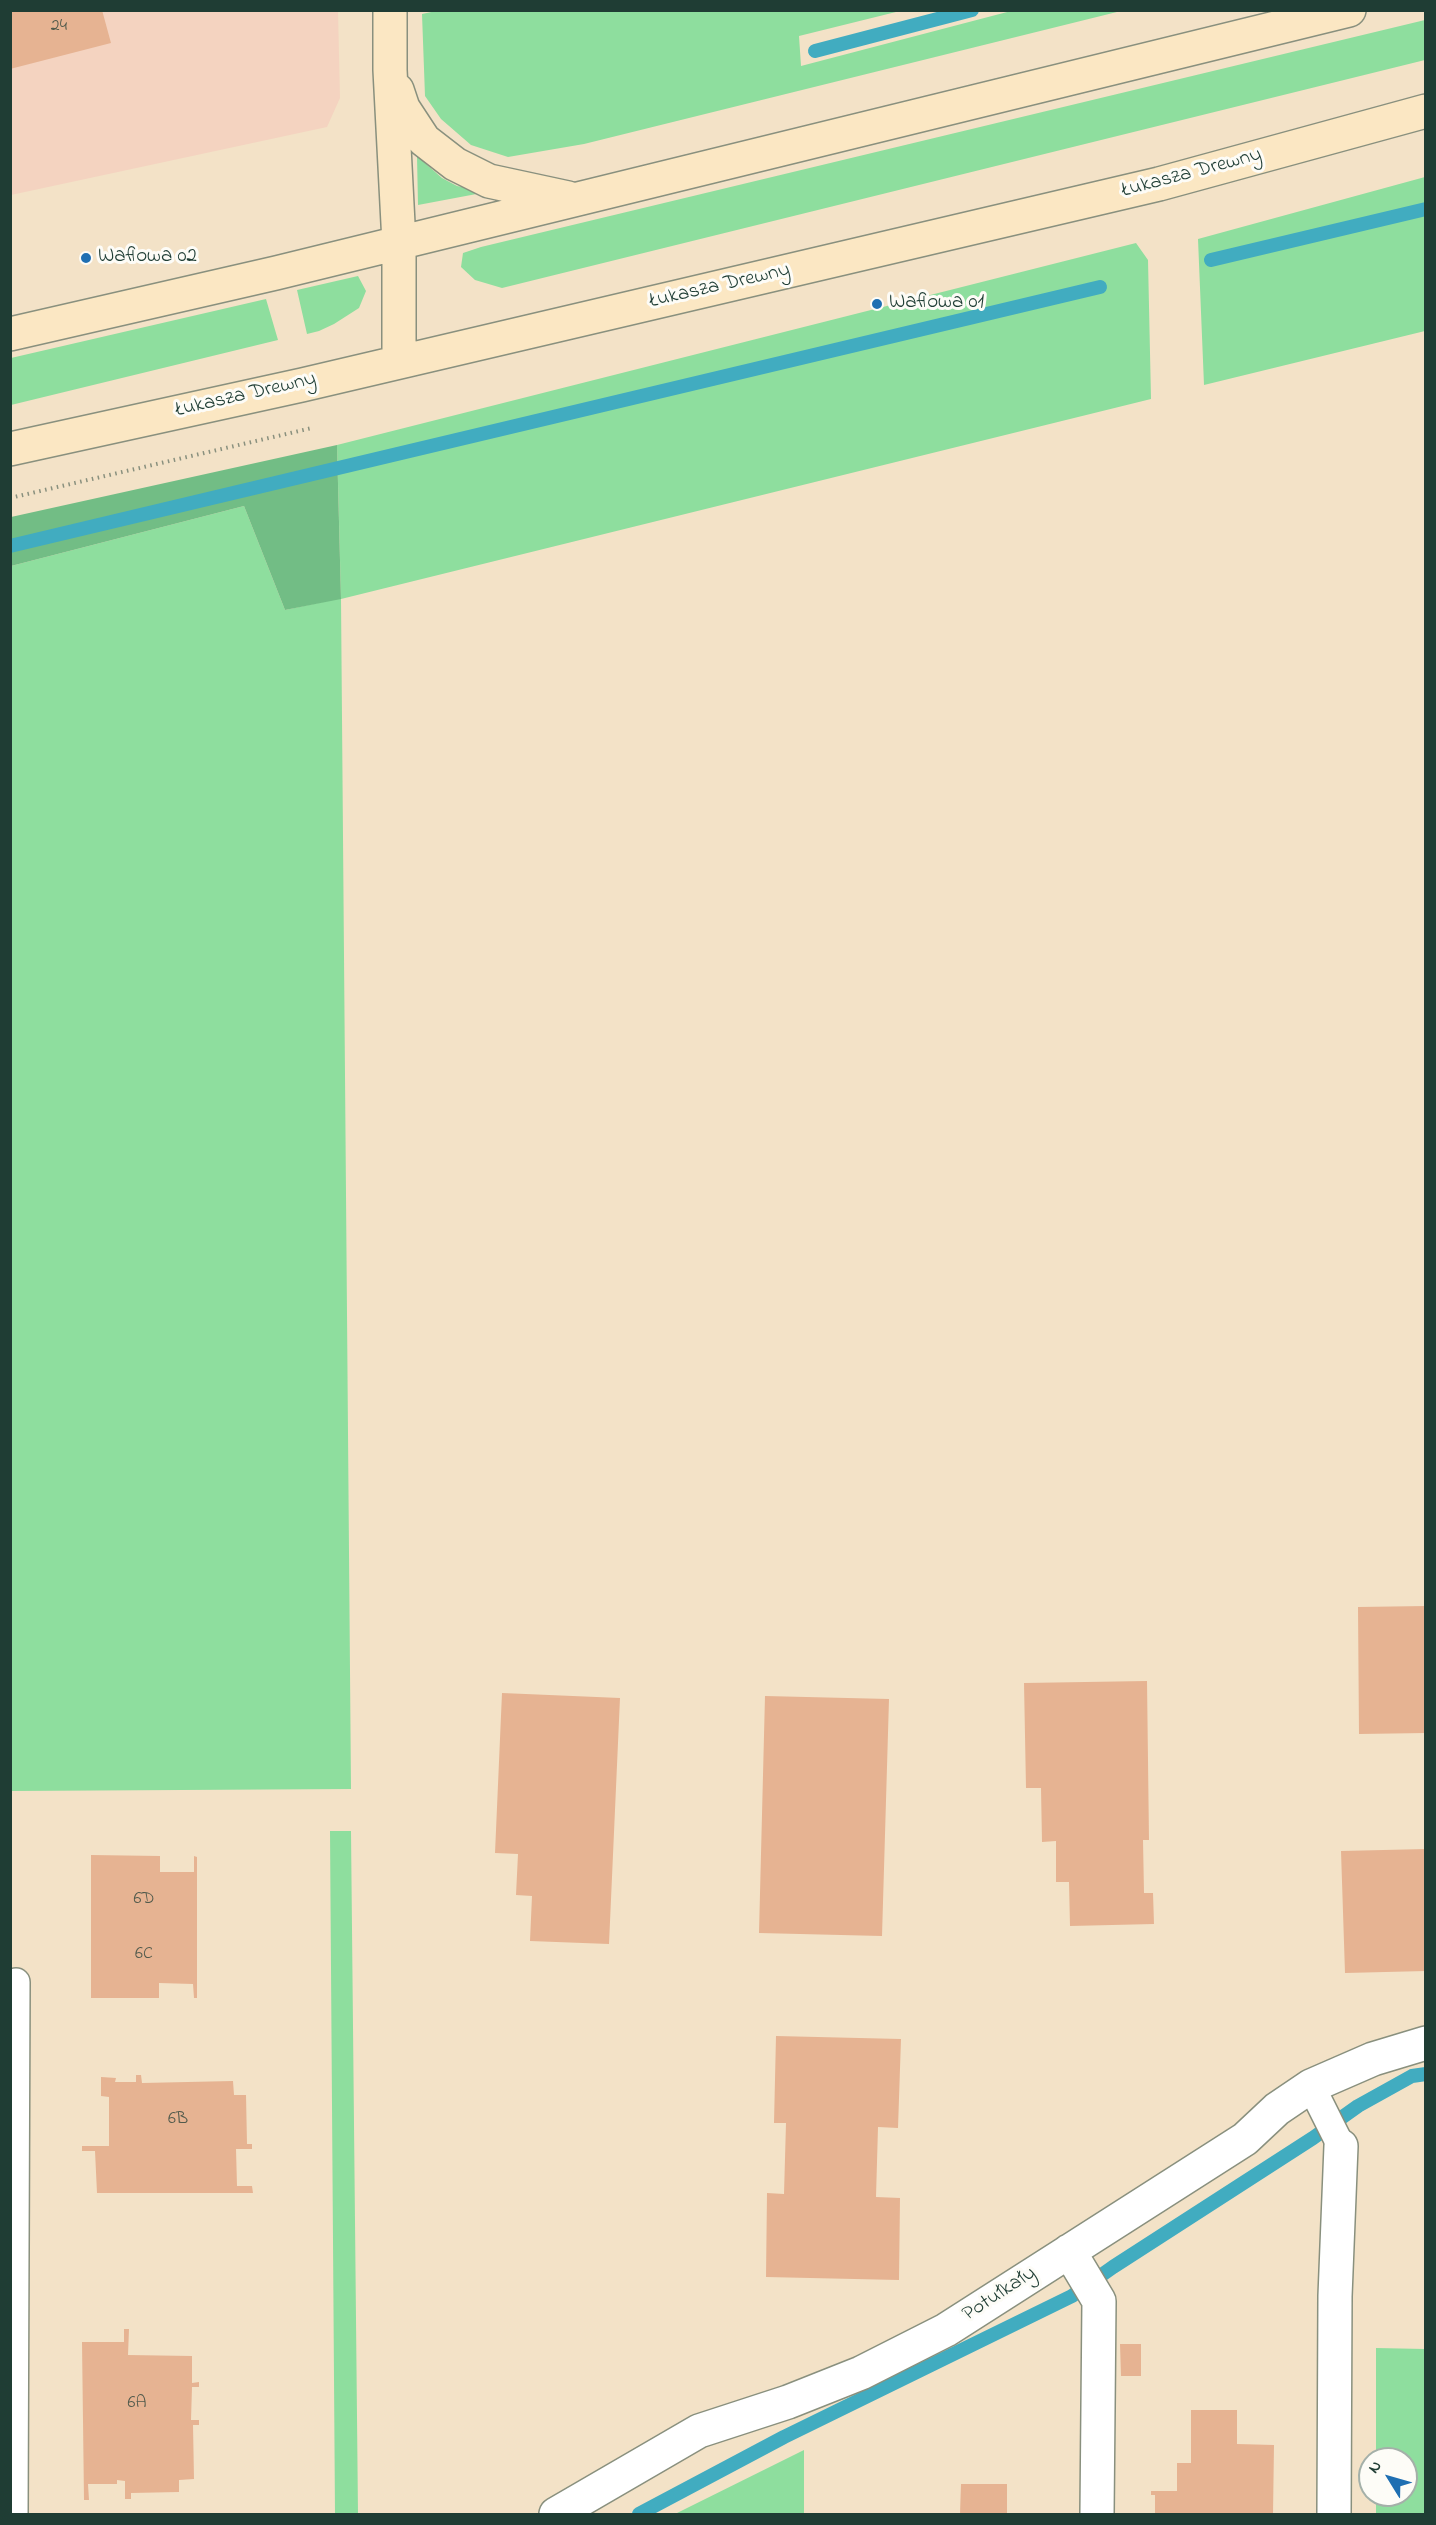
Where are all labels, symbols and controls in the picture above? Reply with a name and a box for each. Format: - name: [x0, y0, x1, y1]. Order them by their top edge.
- house number: 24: [51, 16, 67, 38]
- street label: Łukasza Drewny: [1119, 143, 1265, 205]
- place label: Waflowa 02: [98, 245, 197, 271]
- marker: Waflowa 02: [79, 251, 93, 265]
- street label: Łukasza Drewny: [647, 259, 793, 315]
- place label: Waflowa 01: [889, 291, 984, 317]
- marker: Waflowa 01: [870, 297, 884, 311]
- street label: Łukasza Drewny: [173, 368, 319, 424]
- house number: 6D: [133, 1889, 155, 1911]
- house number: 6C: [135, 1944, 153, 1966]
- house number: 6B: [168, 2109, 188, 2131]
- street label: Potułkały: [959, 2262, 1041, 2328]
- house number: 6A: [127, 2393, 147, 2415]
- north arrow: [1358, 2447, 1418, 2507]
- text: N: [1362, 2456, 1388, 2479]

